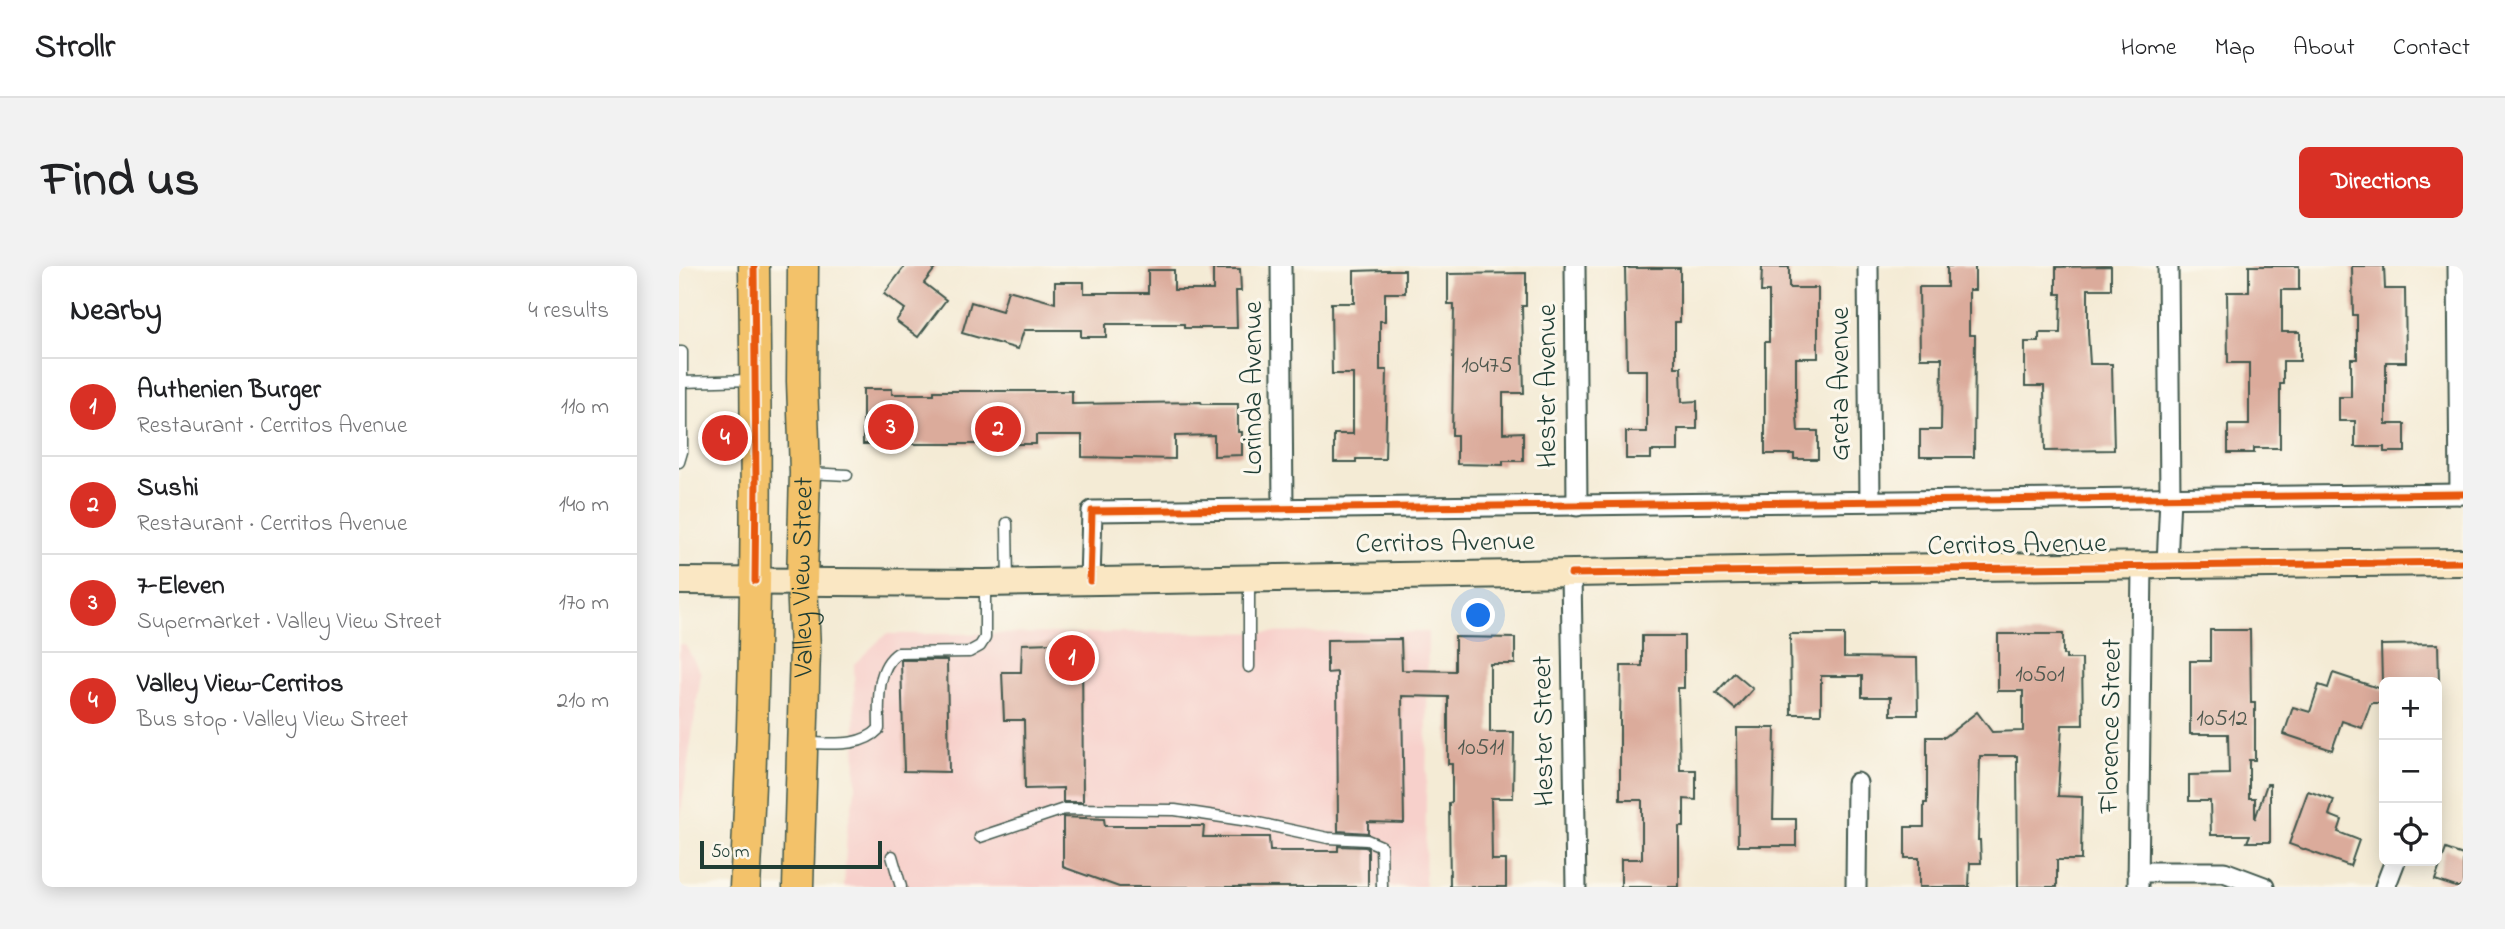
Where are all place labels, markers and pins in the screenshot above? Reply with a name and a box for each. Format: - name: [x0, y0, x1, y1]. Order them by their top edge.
- pin: 3: [868, 401, 914, 453]
- pin: 2: [975, 403, 1021, 455]
- pin: 4: [702, 412, 748, 464]
- pin: 1: [1049, 632, 1095, 684]

